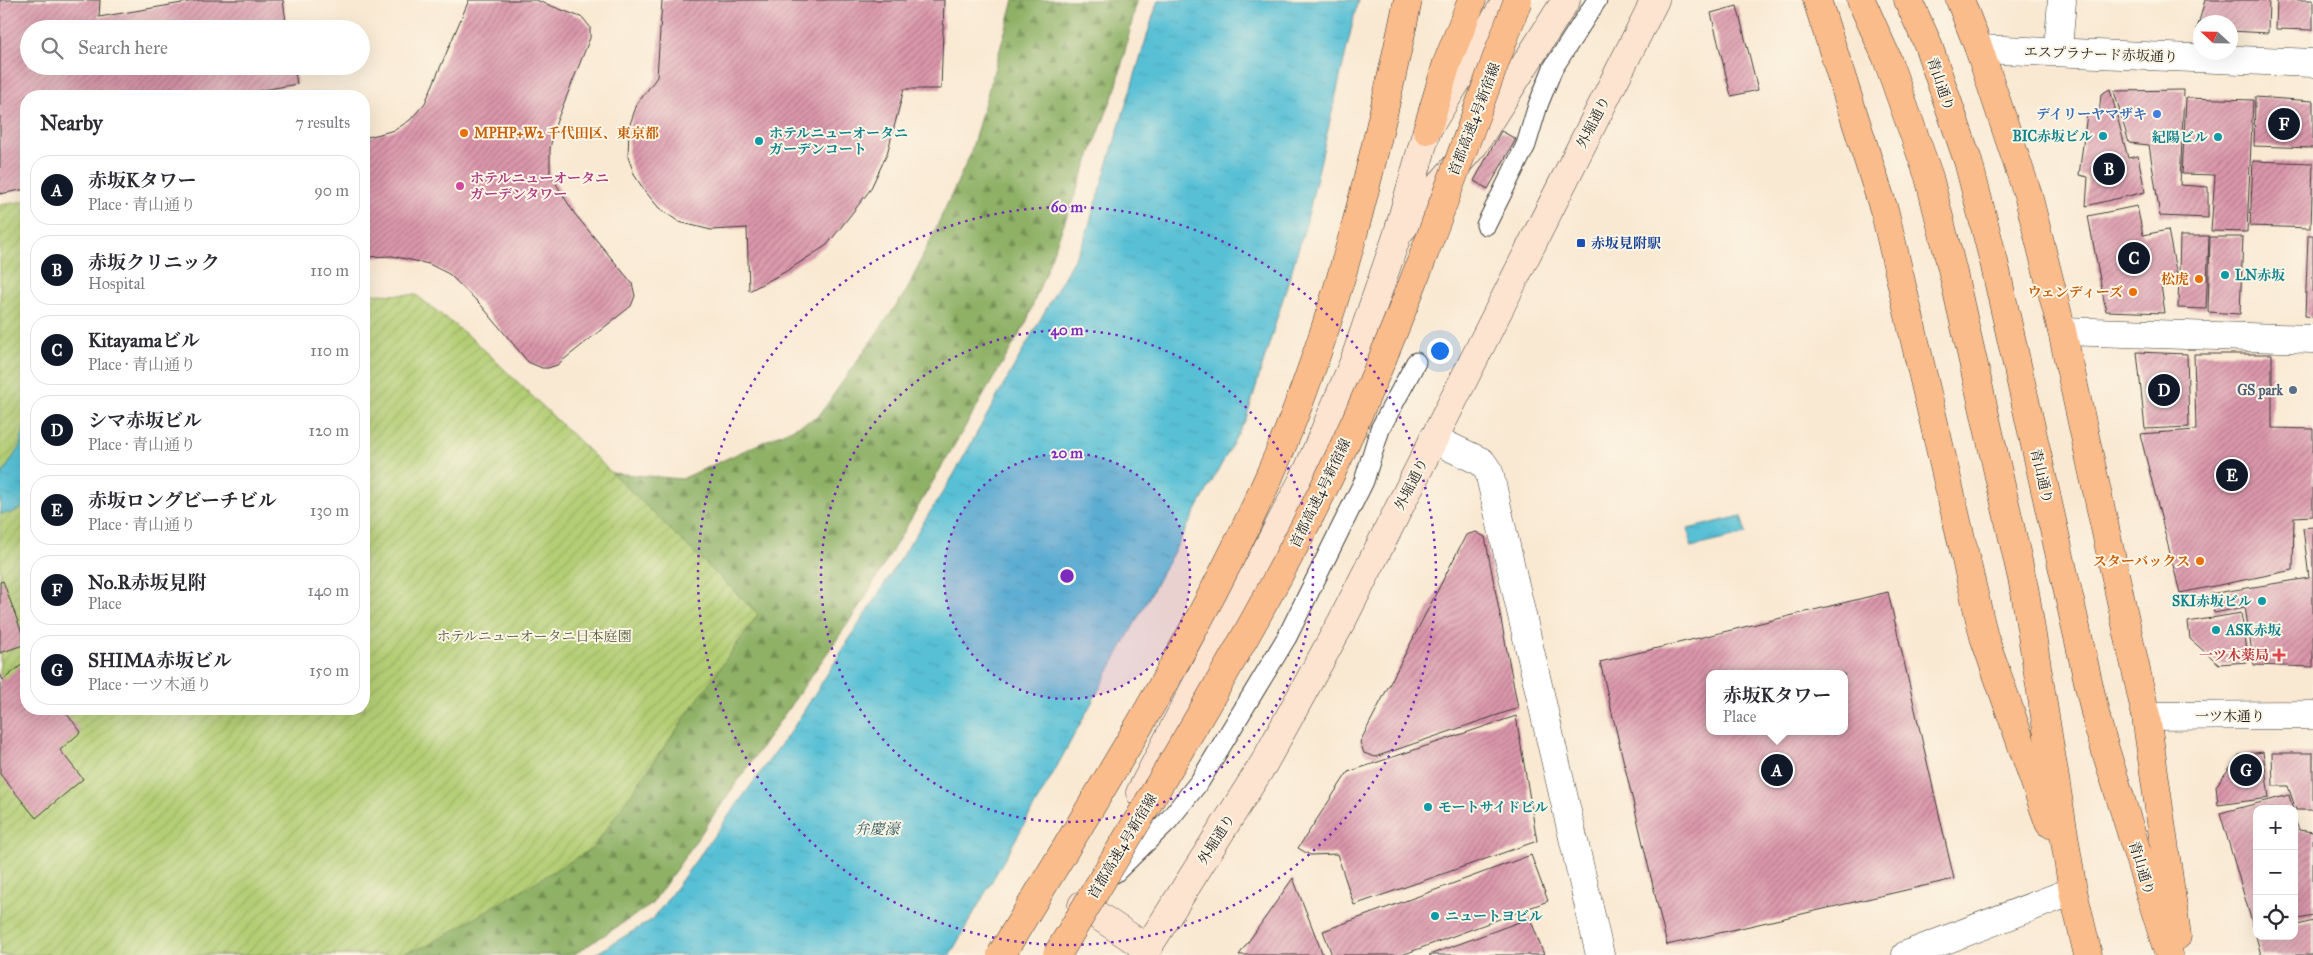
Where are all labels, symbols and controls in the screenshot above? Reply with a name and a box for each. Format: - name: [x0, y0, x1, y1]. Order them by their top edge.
- north arrow: [2193, 15, 2238, 60]
- search box: [20, 20, 370, 75]
- icon: search: [38, 34, 66, 62]
- text: Search here: [78, 36, 168, 59]
- street label: エスプラナード赤坂通り: [2024, 43, 2178, 66]
- street label: 青山通り: [1923, 55, 1958, 113]
- street label: 首都高速4号新宿線: [1445, 60, 1504, 178]
- street label: 外堀通り: [1573, 93, 1614, 151]
- pin: F: [2268, 105, 2300, 143]
- place label: デイリーヤマザキ: [2036, 106, 2147, 123]
- marker: デイリーヤマザキ: [2151, 108, 2163, 120]
- text: Nearby: [40, 110, 103, 136]
- text: 7 results: [295, 113, 350, 132]
- place label: MPHP+W2 千代田区、東京都: [474, 125, 659, 142]
- place label: ホテルニューオータニ ガーデンコート: [769, 125, 908, 158]
- marker: MPHP+W2 千代田区、東京都: [458, 127, 470, 139]
- place label: BIC赤坂ビル: [2012, 128, 2093, 145]
- place label: 紀陽ビル: [2152, 129, 2208, 146]
- marker: BIC赤坂ビル: [2097, 130, 2109, 142]
- marker: 紀陽ビル: [2212, 131, 2224, 143]
- marker: ホテルニューオータニ ガーデンコート: [753, 135, 765, 147]
- pin: B: [2093, 150, 2125, 188]
- text: 赤坂Kタワー: [88, 169, 196, 192]
- place label: ホテルニューオータニ ガーデンタワー: [470, 170, 609, 203]
- marker: ホテルニューオータニ ガーデンタワー: [454, 180, 466, 192]
- text: A: [52, 181, 62, 200]
- text: 90 m: [314, 181, 349, 200]
- text: Place · 青山通り: [88, 195, 196, 214]
- text: 60 m: [1051, 198, 1084, 216]
- place label: 赤坂見附駅: [1591, 235, 1661, 252]
- marker: 赤坂見附駅: [1575, 237, 1587, 249]
- pin: C: [2118, 239, 2150, 277]
- text: 赤坂クリニック: [88, 251, 220, 274]
- text: B: [52, 261, 62, 280]
- text: 110 m: [310, 261, 349, 280]
- place label: LN赤坂: [2235, 267, 2285, 284]
- marker: LN赤坂: [2219, 269, 2231, 281]
- place label: 松虎: [2161, 271, 2189, 288]
- marker: 松虎: [2193, 273, 2205, 285]
- text: Hospital: [88, 274, 145, 293]
- place label: ウェンディーズ: [2027, 284, 2123, 301]
- marker: ウェンディーズ: [2127, 286, 2139, 298]
- text: 40 m: [1051, 321, 1084, 340]
- text: Kitayamaビル: [88, 329, 200, 352]
- your location: [1427, 338, 1453, 364]
- text: C: [52, 341, 62, 360]
- text: 110 m: [310, 341, 349, 360]
- text: Place · 青山通り: [88, 355, 196, 374]
- pin: D: [2148, 371, 2180, 409]
- place label: GS park: [2237, 382, 2283, 400]
- marker: GS park: [2287, 384, 2299, 396]
- text: シマ赤坂ビル: [88, 409, 202, 432]
- text: D: [51, 421, 63, 440]
- text: 120 m: [309, 421, 349, 440]
- text: Place · 青山通り: [88, 435, 196, 454]
- street label: 首都高速4号新宿線: [1287, 436, 1354, 551]
- text: 20 m: [1051, 444, 1083, 462]
- street label: 青山通り: [2027, 447, 2056, 505]
- street label: 外堀通り: [1391, 455, 1432, 513]
- pin: E: [2216, 456, 2248, 494]
- text: 赤坂ロングビーチビル: [88, 489, 277, 512]
- text: E: [51, 501, 63, 520]
- text: 130 m: [310, 501, 349, 520]
- text: Place · 青山通り: [88, 515, 196, 534]
- place label: スターバックス: [2093, 553, 2190, 570]
- marker: スターバックス: [2194, 555, 2206, 567]
- centre of rings: [1058, 567, 1076, 585]
- text: No.R赤坂見附: [88, 571, 207, 594]
- text: F: [52, 581, 62, 600]
- text: 140 m: [308, 581, 349, 600]
- place label: SKI赤坂ビル: [2172, 593, 2252, 610]
- text: Place: [88, 594, 122, 613]
- marker: SKI赤坂ビル: [2256, 595, 2268, 607]
- place label: ASK赤坂: [2225, 622, 2281, 639]
- marker: ASK赤坂: [2210, 624, 2222, 636]
- park label: ホテルニューオータニ日本庭園: [436, 628, 632, 645]
- place label: 一ツ木薬局: [2199, 647, 2269, 664]
- text: SHIMA赤坂ビル: [88, 649, 232, 672]
- marker: 一ツ木薬局: [2273, 649, 2285, 661]
- text: G: [51, 661, 63, 680]
- text: 150 m: [309, 661, 349, 680]
- popup: [1706, 670, 1848, 735]
- text: Place · 一ツ木通り: [88, 675, 212, 694]
- text: 赤坂Kタワー: [1723, 684, 1831, 707]
- text: Place: [1723, 707, 1756, 726]
- street label: 一ツ木通り: [2195, 708, 2265, 725]
- pin: A: [1761, 751, 1793, 789]
- pin: G: [2230, 751, 2262, 789]
- street label: 首都高速4号新宿線: [1084, 791, 1161, 902]
- place label: モートサイドビル: [1438, 799, 1548, 816]
- marker: モートサイドビル: [1422, 801, 1434, 813]
- map controls: [2253, 805, 2298, 940]
- button: +: [2253, 805, 2298, 850]
- street label: 外堀通り: [1194, 811, 1238, 868]
- water label: 弁慶濠: [854, 820, 902, 838]
- street label: 青山通り: [2125, 839, 2158, 897]
- button: −: [2253, 850, 2298, 895]
- button: locate: [2253, 895, 2298, 940]
- place label: ニュートヨビル: [1445, 908, 1543, 925]
- marker: ニュートヨビル: [1429, 910, 1441, 922]

